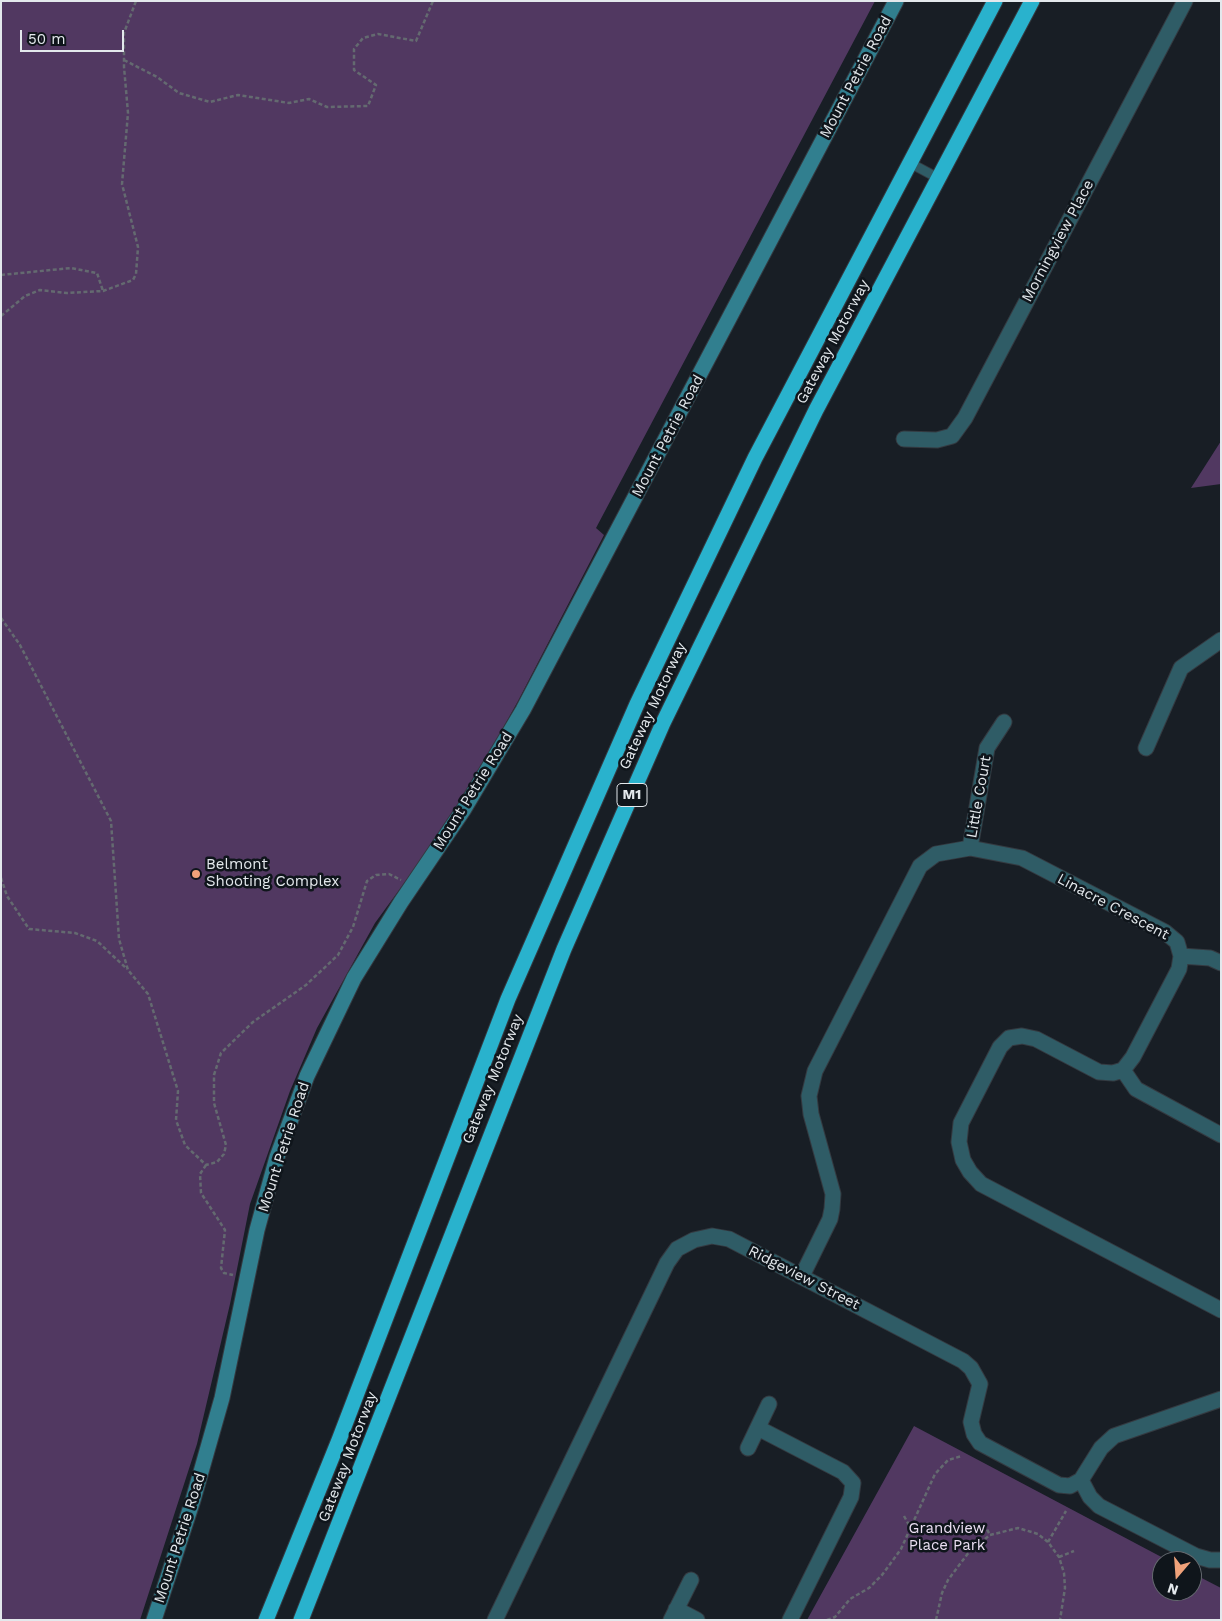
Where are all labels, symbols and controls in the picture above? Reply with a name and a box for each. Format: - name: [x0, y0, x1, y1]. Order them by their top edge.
- street label: Mount Petrie Road: [816, 13, 896, 141]
- scale bar: [22, 20, 126, 52]
- text: 50 m: [28, 30, 65, 48]
- street label: Morningview Place: [1018, 177, 1098, 305]
- street label: Gateway Motorway: [793, 277, 873, 407]
- street label: Mount Petrie Road: [628, 372, 708, 500]
- street label: Gateway Motorway: [616, 640, 690, 772]
- street label: Mount Petrie Road: [429, 729, 517, 853]
- street label: Little Court: [963, 754, 995, 840]
- road number: M1: [617, 784, 647, 806]
- place label: Belmont Shooting Complex: [206, 856, 339, 891]
- marker: Belmont Shooting Complex: [190, 868, 202, 880]
- street label: Linacre Crescent: [1054, 870, 1172, 944]
- street label: Gateway Motorway: [459, 1012, 527, 1146]
- street label: Mount Petrie Road: [254, 1080, 314, 1214]
- street label: Ridgeview Street: [745, 1242, 863, 1314]
- street label: Gateway Motorway: [315, 1389, 381, 1525]
- street label: Mount Petrie Road: [150, 1471, 210, 1605]
- park label: Grandview Place Park: [909, 1520, 985, 1555]
- north arrow: [1152, 1551, 1202, 1601]
- text: N: [1165, 1580, 1180, 1599]

